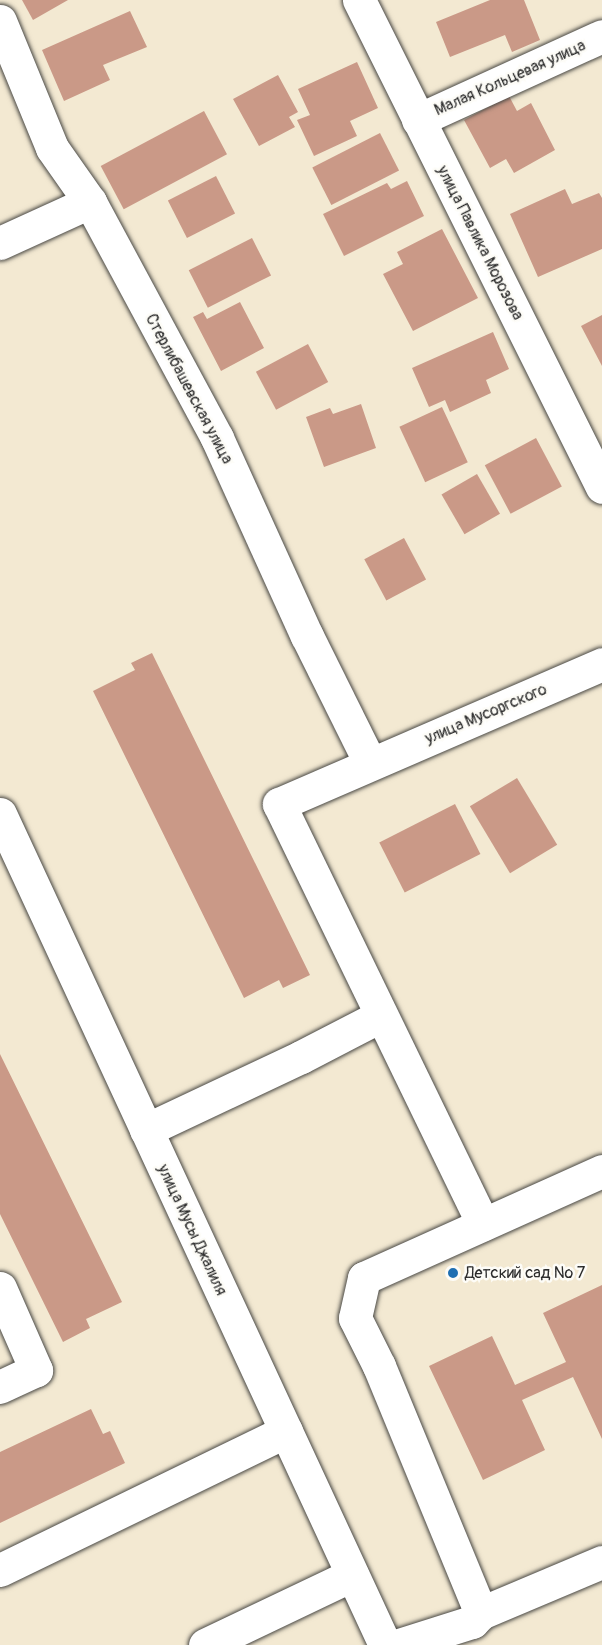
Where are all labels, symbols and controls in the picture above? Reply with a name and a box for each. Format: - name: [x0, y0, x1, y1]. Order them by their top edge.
- street label: Малая Кольцевая улица: [431, 36, 589, 120]
- street label: улица Павлика Морозова: [433, 163, 527, 323]
- street label: Стерлибашевская улица: [141, 311, 237, 467]
- street label: улица Мусоргского: [422, 680, 550, 748]
- street label: улица Мусы Джалиля: [153, 1161, 231, 1299]
- place label: Детский сад № 7: [465, 1263, 585, 1283]
- marker: Детский сад № 7: [446, 1266, 460, 1280]

